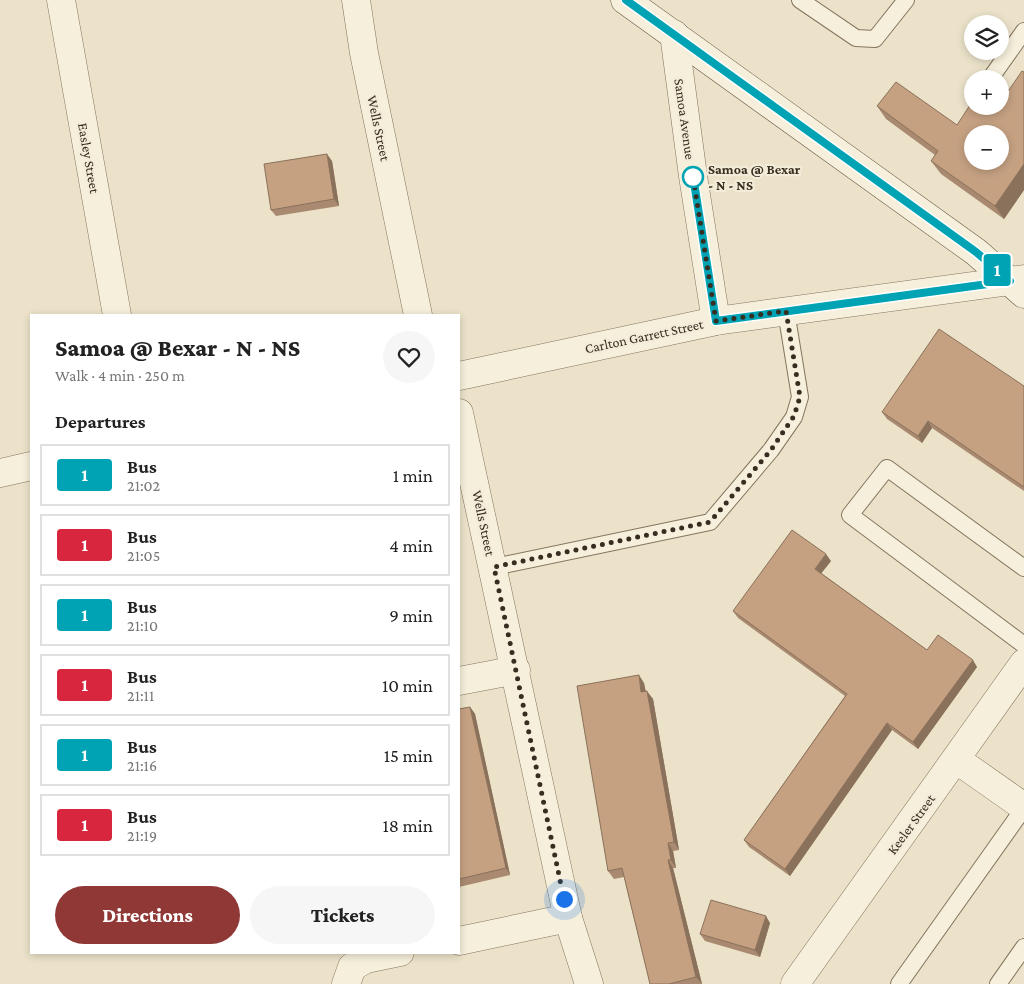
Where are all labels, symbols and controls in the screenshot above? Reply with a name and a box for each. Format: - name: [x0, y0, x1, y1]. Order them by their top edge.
- map controls: [964, 15, 1009, 170]
- button: layers: [964, 15, 1009, 60]
- button: +: [964, 70, 1009, 115]
- street label: Samoa Avenue: [671, 77, 699, 161]
- street label: Wells Street: [364, 94, 394, 163]
- street label: Easley Street: [75, 122, 103, 195]
- button: −: [964, 125, 1009, 170]
- place label: Samoa @ Bexar - N - NS: [708, 161, 801, 193]
- marker: Samoa @ Bexar - N - NS: [682, 166, 704, 188]
- line badge: 1: [981, 254, 1013, 286]
- text: 1: [994, 260, 1000, 280]
- street label: Carlton Garrett Street: [583, 316, 705, 356]
- button: heart: [383, 331, 435, 383]
- text: Samoa @ Bexar - N - NS: [55, 334, 300, 361]
- text: Walk · 4 min · 250 m: [55, 367, 185, 384]
- text: Departures: [55, 411, 146, 432]
- text: Bus: [127, 456, 157, 477]
- text: 1: [81, 465, 88, 485]
- text: 1 min: [393, 465, 433, 486]
- text: 21:02: [127, 477, 160, 494]
- street label: Wells Street: [469, 489, 499, 558]
- text: Bus: [127, 526, 157, 547]
- text: 1: [81, 535, 88, 555]
- text: 4 min: [389, 535, 433, 556]
- text: 21:05: [127, 547, 160, 564]
- text: Bus: [127, 596, 157, 617]
- text: 1: [81, 605, 88, 625]
- text: 9 min: [389, 605, 433, 626]
- text: 21:10: [127, 617, 158, 634]
- text: Bus: [127, 666, 157, 687]
- text: 1: [81, 675, 88, 695]
- text: 10 min: [382, 675, 433, 696]
- text: 21:11: [127, 687, 154, 704]
- text: Bus: [127, 736, 157, 757]
- text: 1: [81, 745, 88, 765]
- text: 15 min: [384, 745, 433, 766]
- text: 21:16: [127, 757, 157, 774]
- street label: Keeler Street: [884, 791, 938, 857]
- text: Bus: [127, 806, 157, 827]
- text: 1: [81, 815, 88, 835]
- text: 18 min: [382, 815, 433, 836]
- text: 21:19: [127, 827, 157, 844]
- button: Directions: [55, 886, 240, 944]
- button: Tickets: [250, 886, 435, 944]
- your location: [552, 887, 577, 912]

